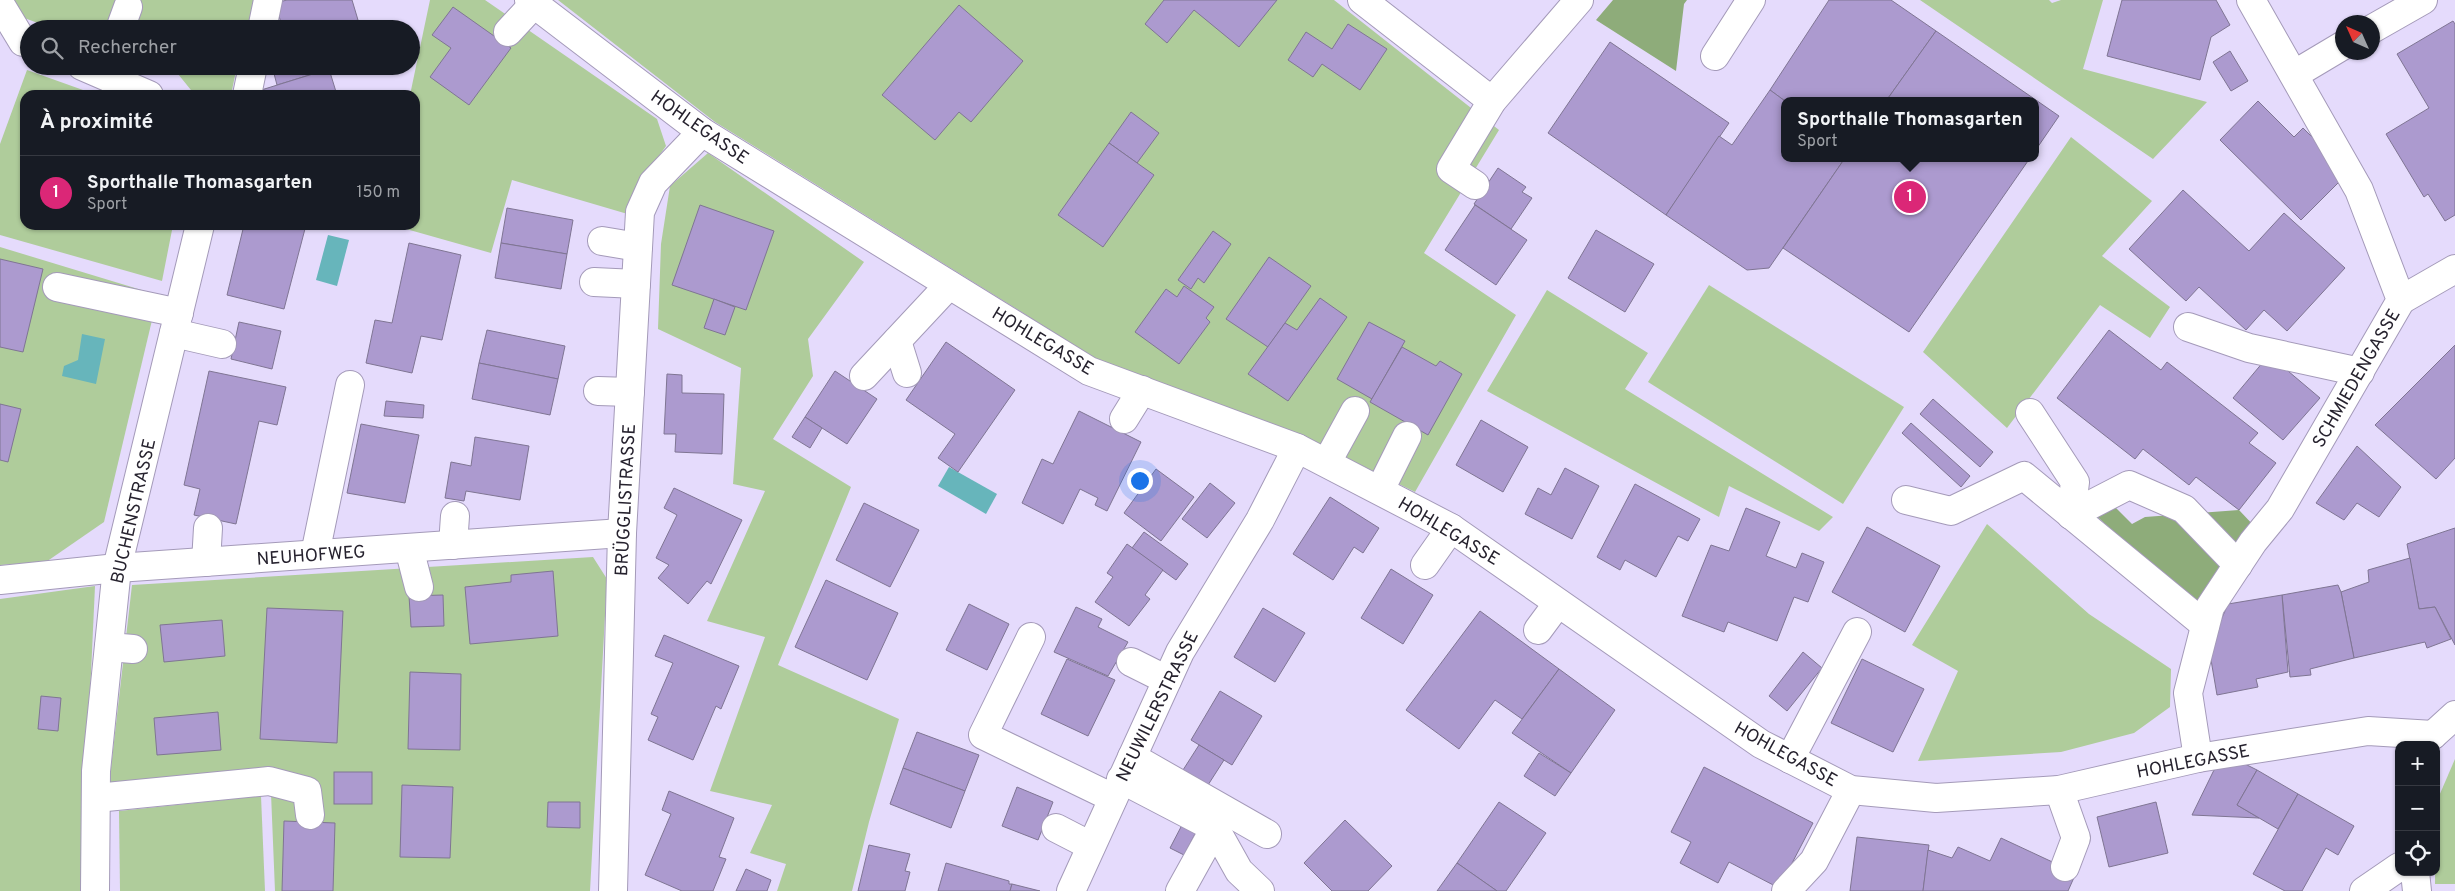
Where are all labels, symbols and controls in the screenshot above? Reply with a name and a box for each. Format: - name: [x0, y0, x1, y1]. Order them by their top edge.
- north arrow: [2335, 15, 2380, 60]
- search box: [20, 20, 420, 75]
- icon: search: [38, 34, 66, 62]
- text: Rechercher: [78, 36, 177, 60]
- street label: HOHLEGASSE: [646, 86, 753, 171]
- popup: [1781, 97, 2039, 162]
- text: Sporthalle Thomasgarten: [1797, 108, 2023, 132]
- text: À proximité: [40, 109, 153, 136]
- text: Sport: [1797, 132, 1838, 152]
- text: Sporthalle Thomasgarten: [87, 171, 312, 195]
- pin: 1: [1894, 178, 1926, 216]
- text: 1: [53, 183, 59, 203]
- text: 150 m: [357, 183, 400, 203]
- text: Sport: [87, 195, 127, 215]
- street label: HOHLEGASSE: [987, 303, 1097, 382]
- street label: SCHMIEDENGASSE: [2308, 305, 2406, 452]
- street label: BRÜGGLISTRASSE: [609, 423, 642, 577]
- street label: BUCHENSTRASSE: [107, 437, 162, 586]
- your location: [1127, 468, 1153, 494]
- street label: HOHLEGASSE: [1393, 493, 1503, 572]
- street label: NEUHOFWEG: [256, 541, 366, 572]
- street label: NEUWILERSTRASSE: [1112, 628, 1205, 786]
- street label: HOHLEGASSE: [1730, 717, 1841, 793]
- street label: HOHLEGASSE: [2135, 740, 2252, 785]
- map controls: [2395, 741, 2440, 876]
- button: +: [2395, 741, 2440, 786]
- button: −: [2395, 786, 2440, 831]
- button: locate: [2395, 831, 2440, 876]

